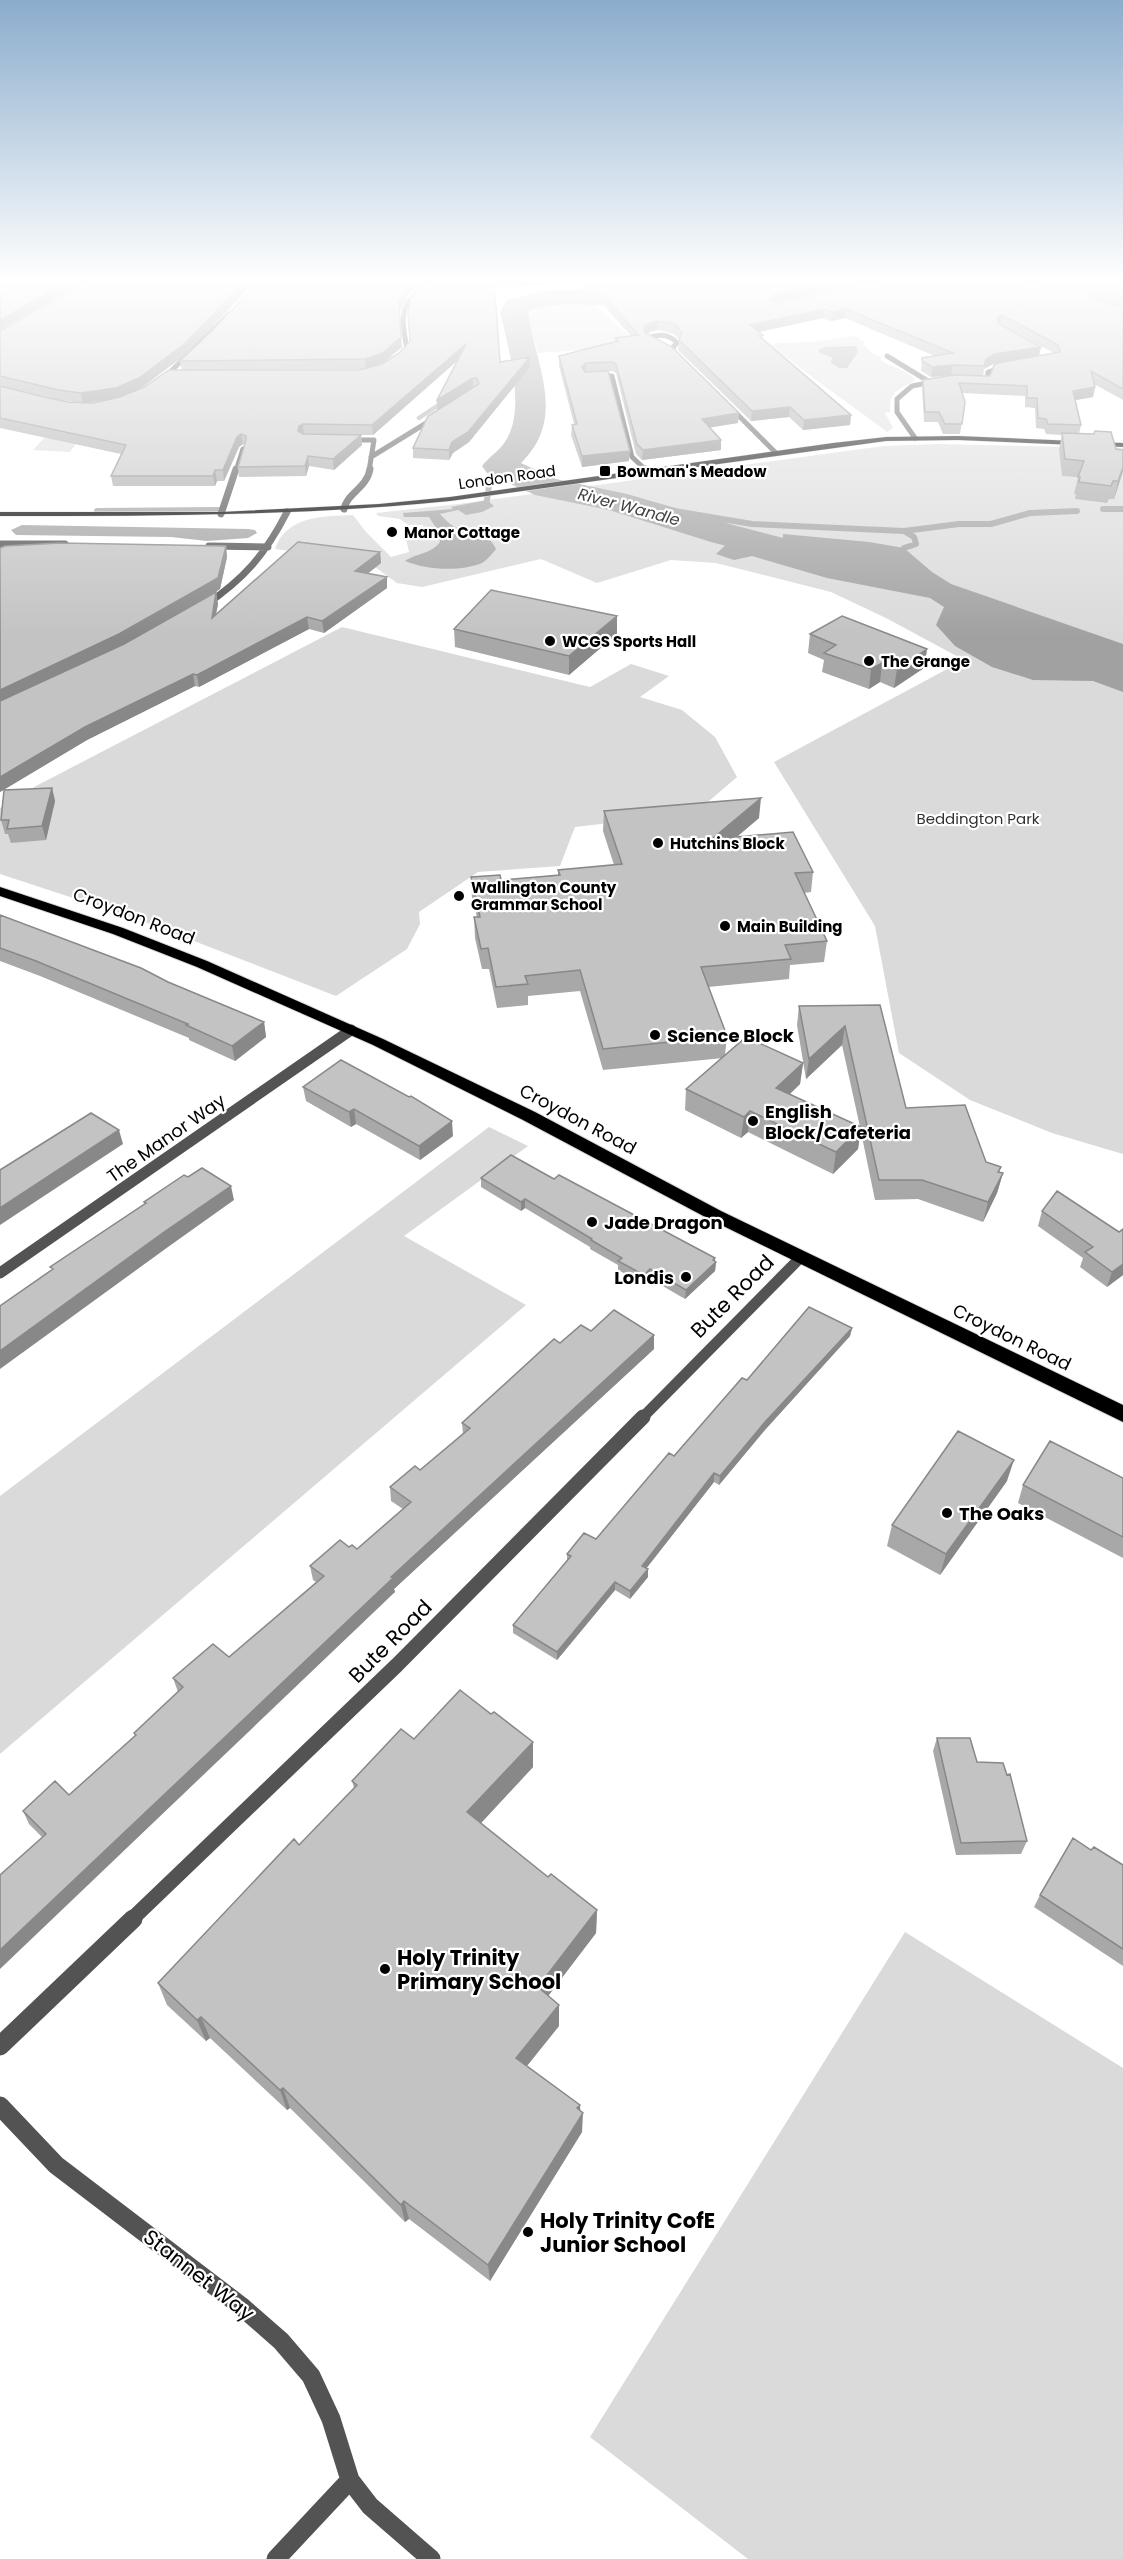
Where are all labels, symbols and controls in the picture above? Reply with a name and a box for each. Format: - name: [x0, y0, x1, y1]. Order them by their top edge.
- street label: London Road: [457, 460, 557, 494]
- place label: Bowman's Meadow: [617, 461, 766, 482]
- marker: Bowman's Meadow: [598, 464, 612, 478]
- water label: River Wandle: [575, 482, 683, 532]
- place label: Manor Cottage: [404, 522, 520, 543]
- marker: Manor Cottage: [385, 525, 399, 539]
- place label: WCGS Sports Hall: [562, 631, 696, 652]
- marker: WCGS Sports Hall: [543, 634, 557, 648]
- place label: The Grange: [881, 651, 970, 672]
- marker: The Grange: [862, 654, 876, 668]
- park label: Beddington Park: [916, 808, 1040, 829]
- place label: Hutchins Block: [670, 833, 785, 854]
- marker: Hutchins Block: [651, 836, 665, 850]
- place label: Wallington County Grammar School: [471, 877, 617, 915]
- street label: Croydon Road: [69, 881, 199, 951]
- marker: Wallington County Grammar School: [452, 889, 466, 903]
- place label: Main Building: [737, 916, 842, 937]
- marker: Main Building: [718, 919, 732, 933]
- place label: Science Block: [667, 1023, 795, 1048]
- marker: Science Block: [648, 1028, 662, 1042]
- street label: Croydon Road: [515, 1078, 641, 1160]
- street label: The Manor Way: [102, 1088, 230, 1188]
- place label: English Block/Cafeteria: [765, 1099, 911, 1145]
- marker: English Block/Cafeteria: [746, 1114, 760, 1128]
- place label: Jade Dragon: [604, 1210, 723, 1235]
- marker: Jade Dragon: [585, 1215, 599, 1229]
- street label: Bute Road: [684, 1248, 780, 1344]
- place label: Londis: [614, 1265, 674, 1290]
- marker: Londis: [679, 1270, 693, 1284]
- street label: Croydon Road: [949, 1297, 1075, 1377]
- place label: The Oaks: [959, 1501, 1044, 1526]
- marker: The Oaks: [940, 1506, 954, 1520]
- street label: Bute Road: [342, 1593, 438, 1689]
- place label: Holy Trinity Primary School: [397, 1943, 561, 1996]
- marker: Holy Trinity Primary School: [378, 1962, 392, 1976]
- place label: Holy Trinity CofE Junior School: [540, 2206, 715, 2259]
- street label: Stannet Way: [137, 2222, 261, 2328]
- marker: Holy Trinity CofE Junior School: [521, 2225, 535, 2239]

